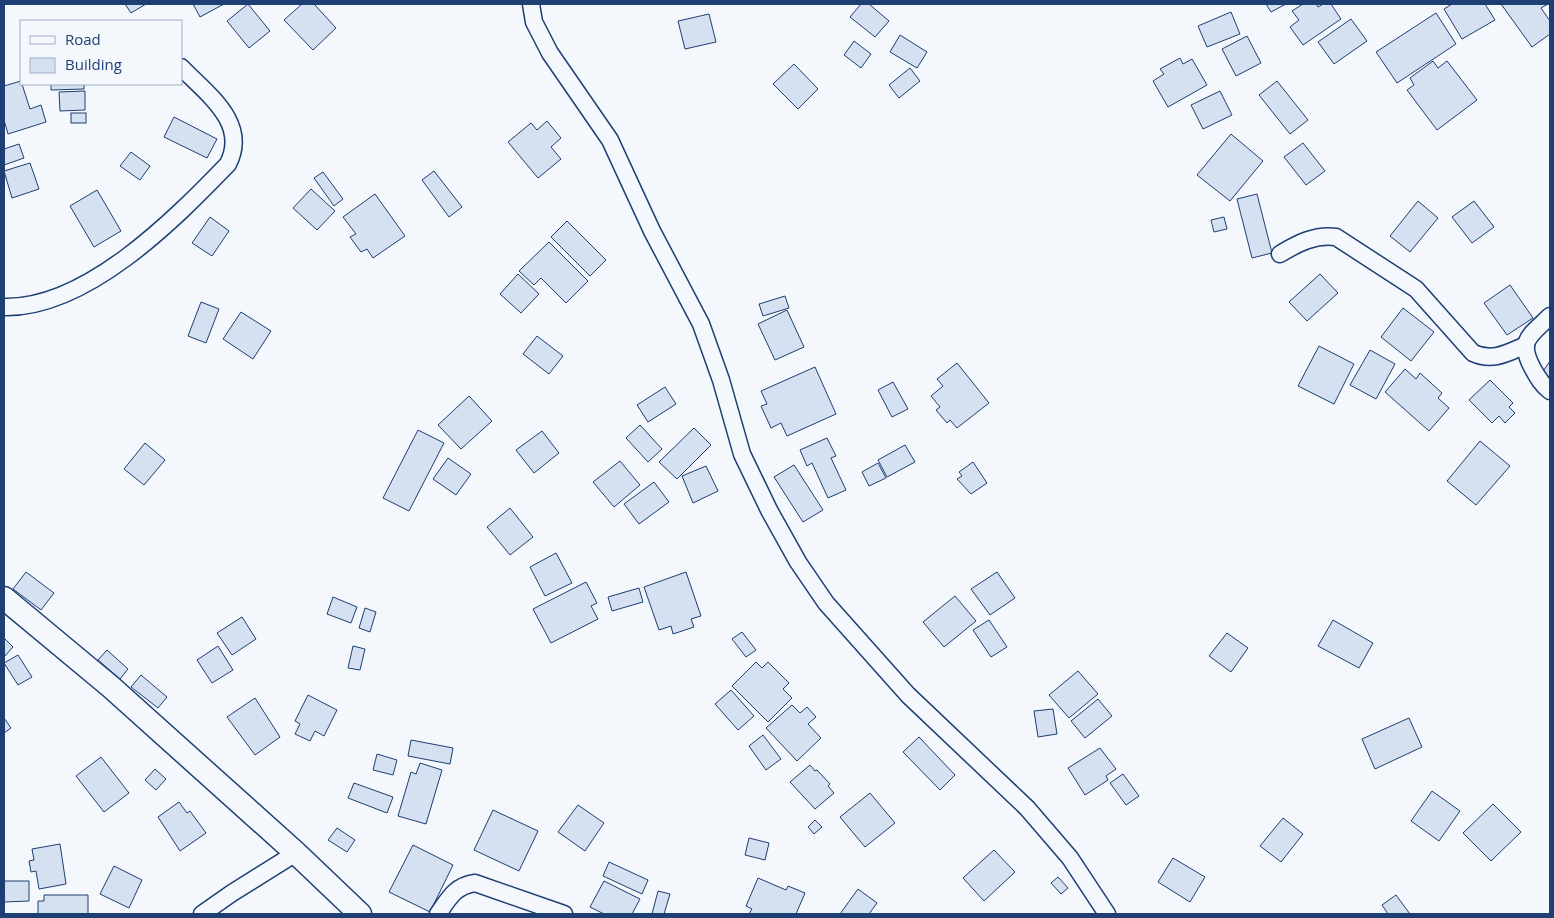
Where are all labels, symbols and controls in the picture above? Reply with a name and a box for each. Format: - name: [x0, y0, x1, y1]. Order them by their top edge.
- legend: [20, 20, 182, 85]
- text: Road: [65, 29, 101, 49]
- text: Building: [65, 54, 122, 74]

